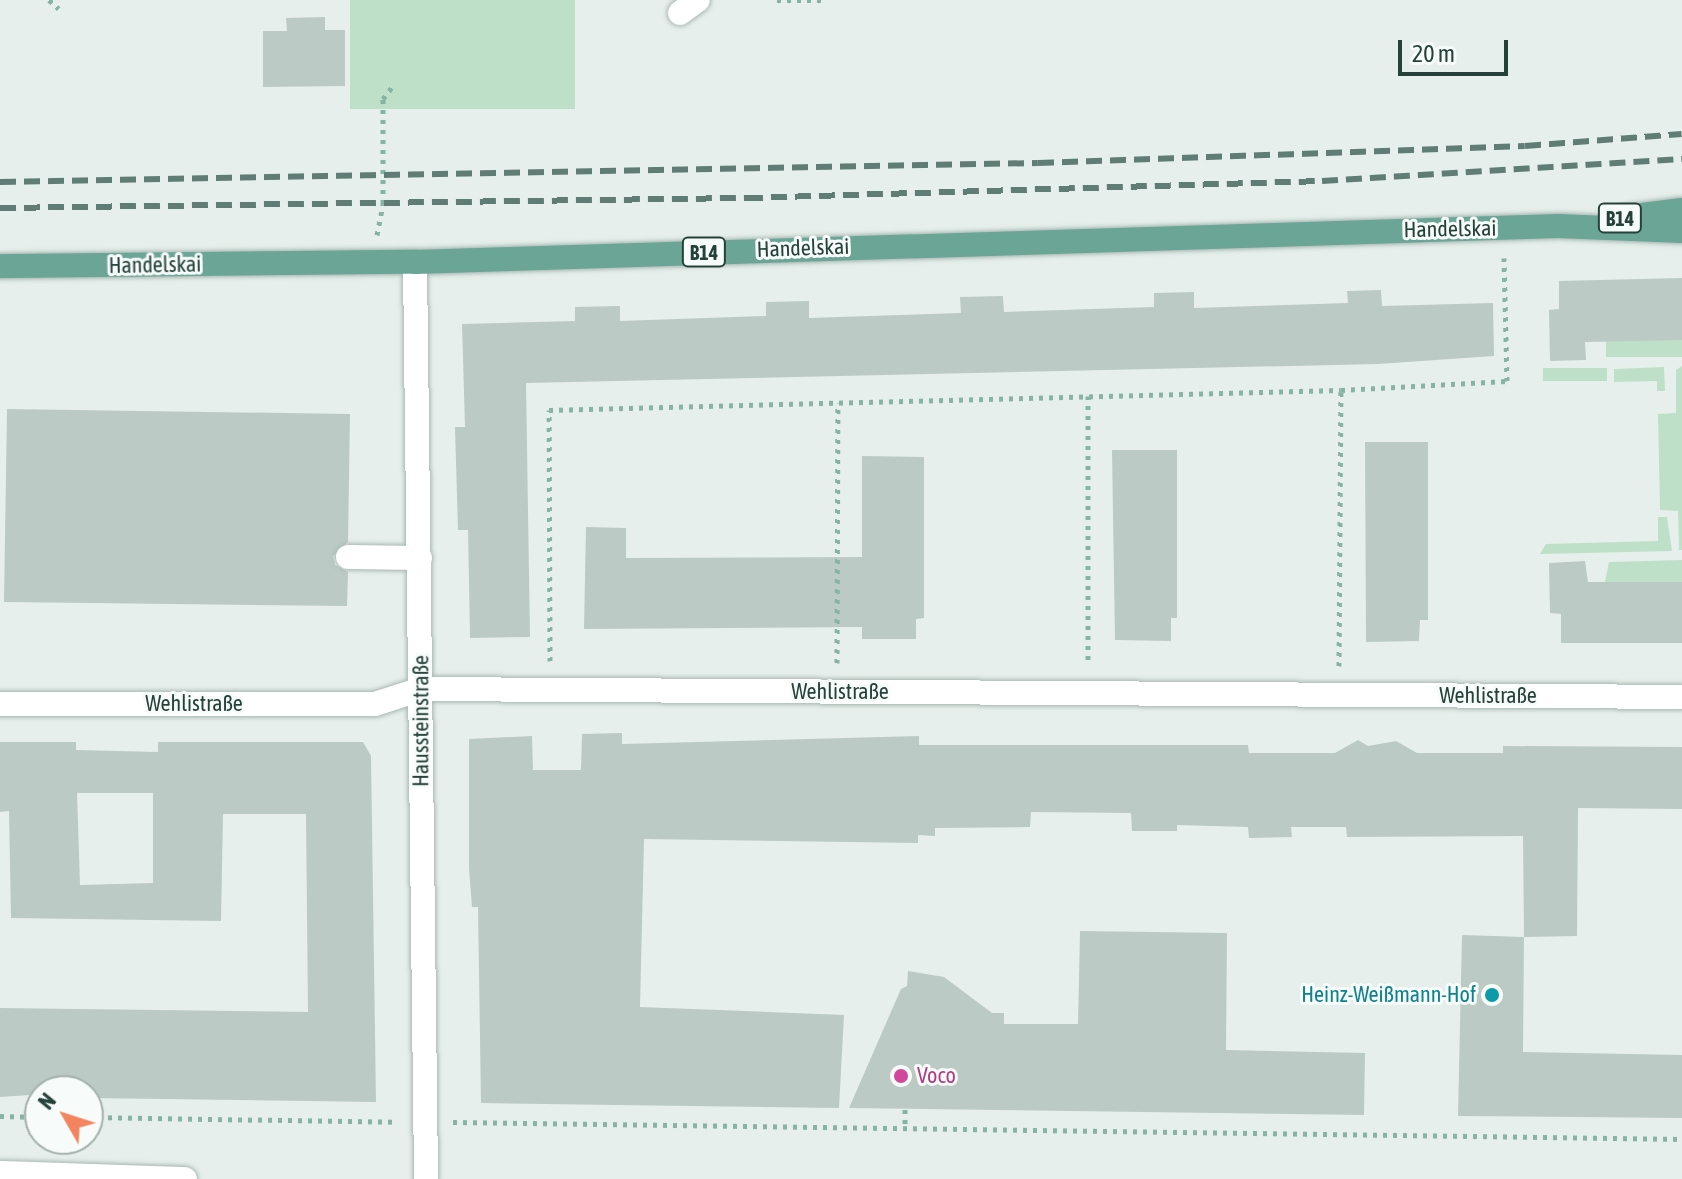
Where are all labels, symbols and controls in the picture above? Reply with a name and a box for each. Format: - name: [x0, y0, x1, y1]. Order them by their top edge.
- scale bar: [1402, 24, 1512, 74]
- text: 20 m: [1412, 40, 1455, 67]
- road number: B14: [1596, 202, 1644, 234]
- street label: Handelskai: [1403, 215, 1497, 243]
- street label: Handelskai: [756, 233, 850, 263]
- road number: B14: [680, 236, 728, 268]
- street label: Handelskai: [108, 251, 202, 279]
- street label: Haussteinstraße: [408, 655, 434, 787]
- street label: Wehlistraße: [791, 679, 889, 705]
- street label: Wehlistraße: [1439, 683, 1537, 709]
- street label: Wehlistraße: [145, 691, 243, 717]
- place label: Heinz-Weißmann-Hof: [1301, 982, 1476, 1008]
- marker: Heinz-Weißmann-Hof: [1483, 986, 1501, 1004]
- place label: Voco: [917, 1063, 956, 1089]
- marker: Voco: [892, 1067, 910, 1085]
- north arrow: [24, 1075, 104, 1155]
- text: N: [33, 1088, 61, 1114]

